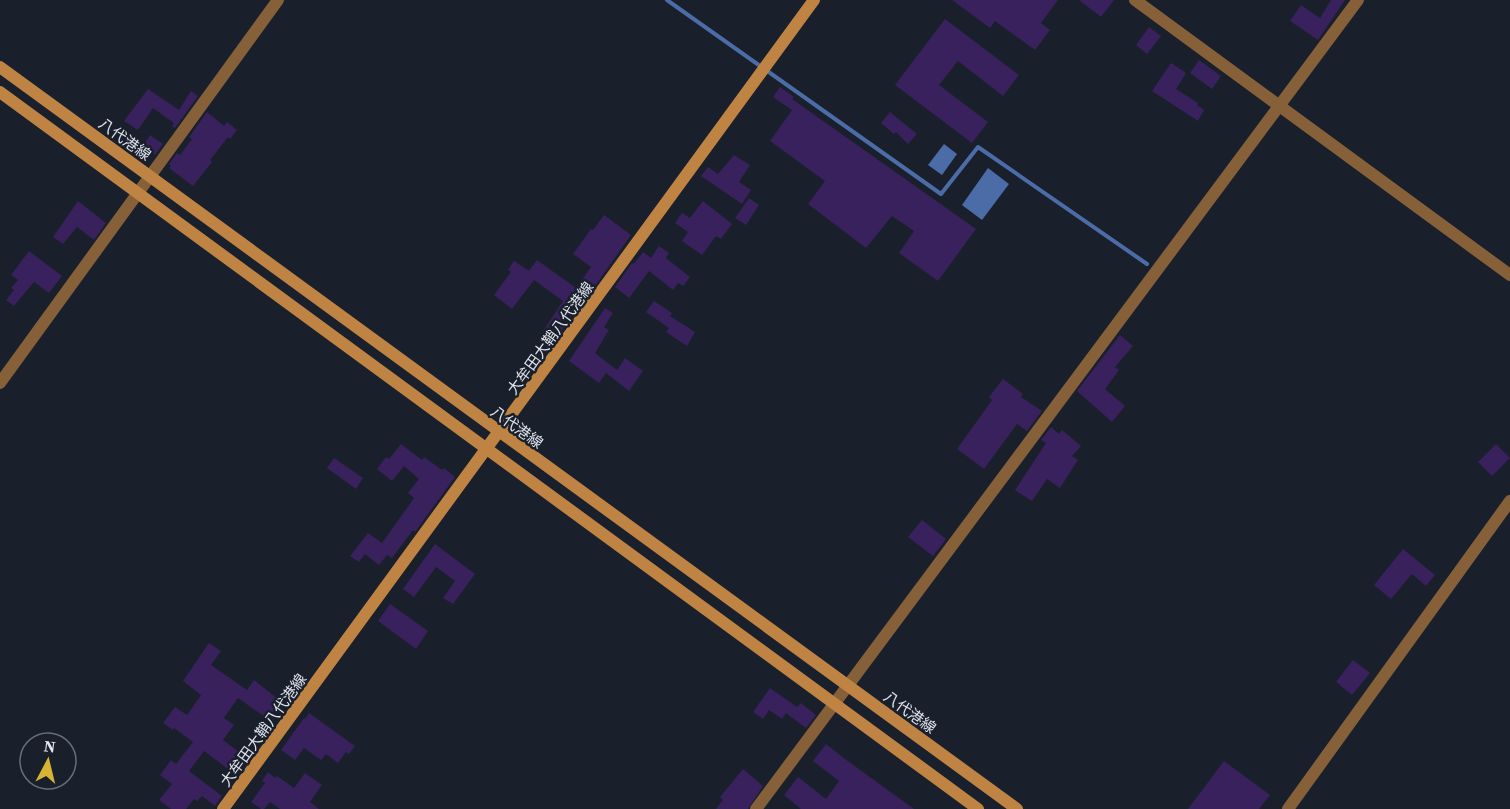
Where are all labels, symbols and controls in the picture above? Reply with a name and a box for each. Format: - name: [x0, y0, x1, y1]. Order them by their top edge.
- street label: 八代港線: [95, 113, 155, 165]
- street label: 大牟田大鞘八代港線: [502, 277, 598, 399]
- street label: 八代港線: [487, 401, 547, 453]
- street label: 大牟田大鞘八代港線: [215, 669, 311, 791]
- street label: 八代港線: [880, 686, 940, 738]
- north arrow: [18, 731, 78, 791]
- text: N: [43, 734, 57, 758]

